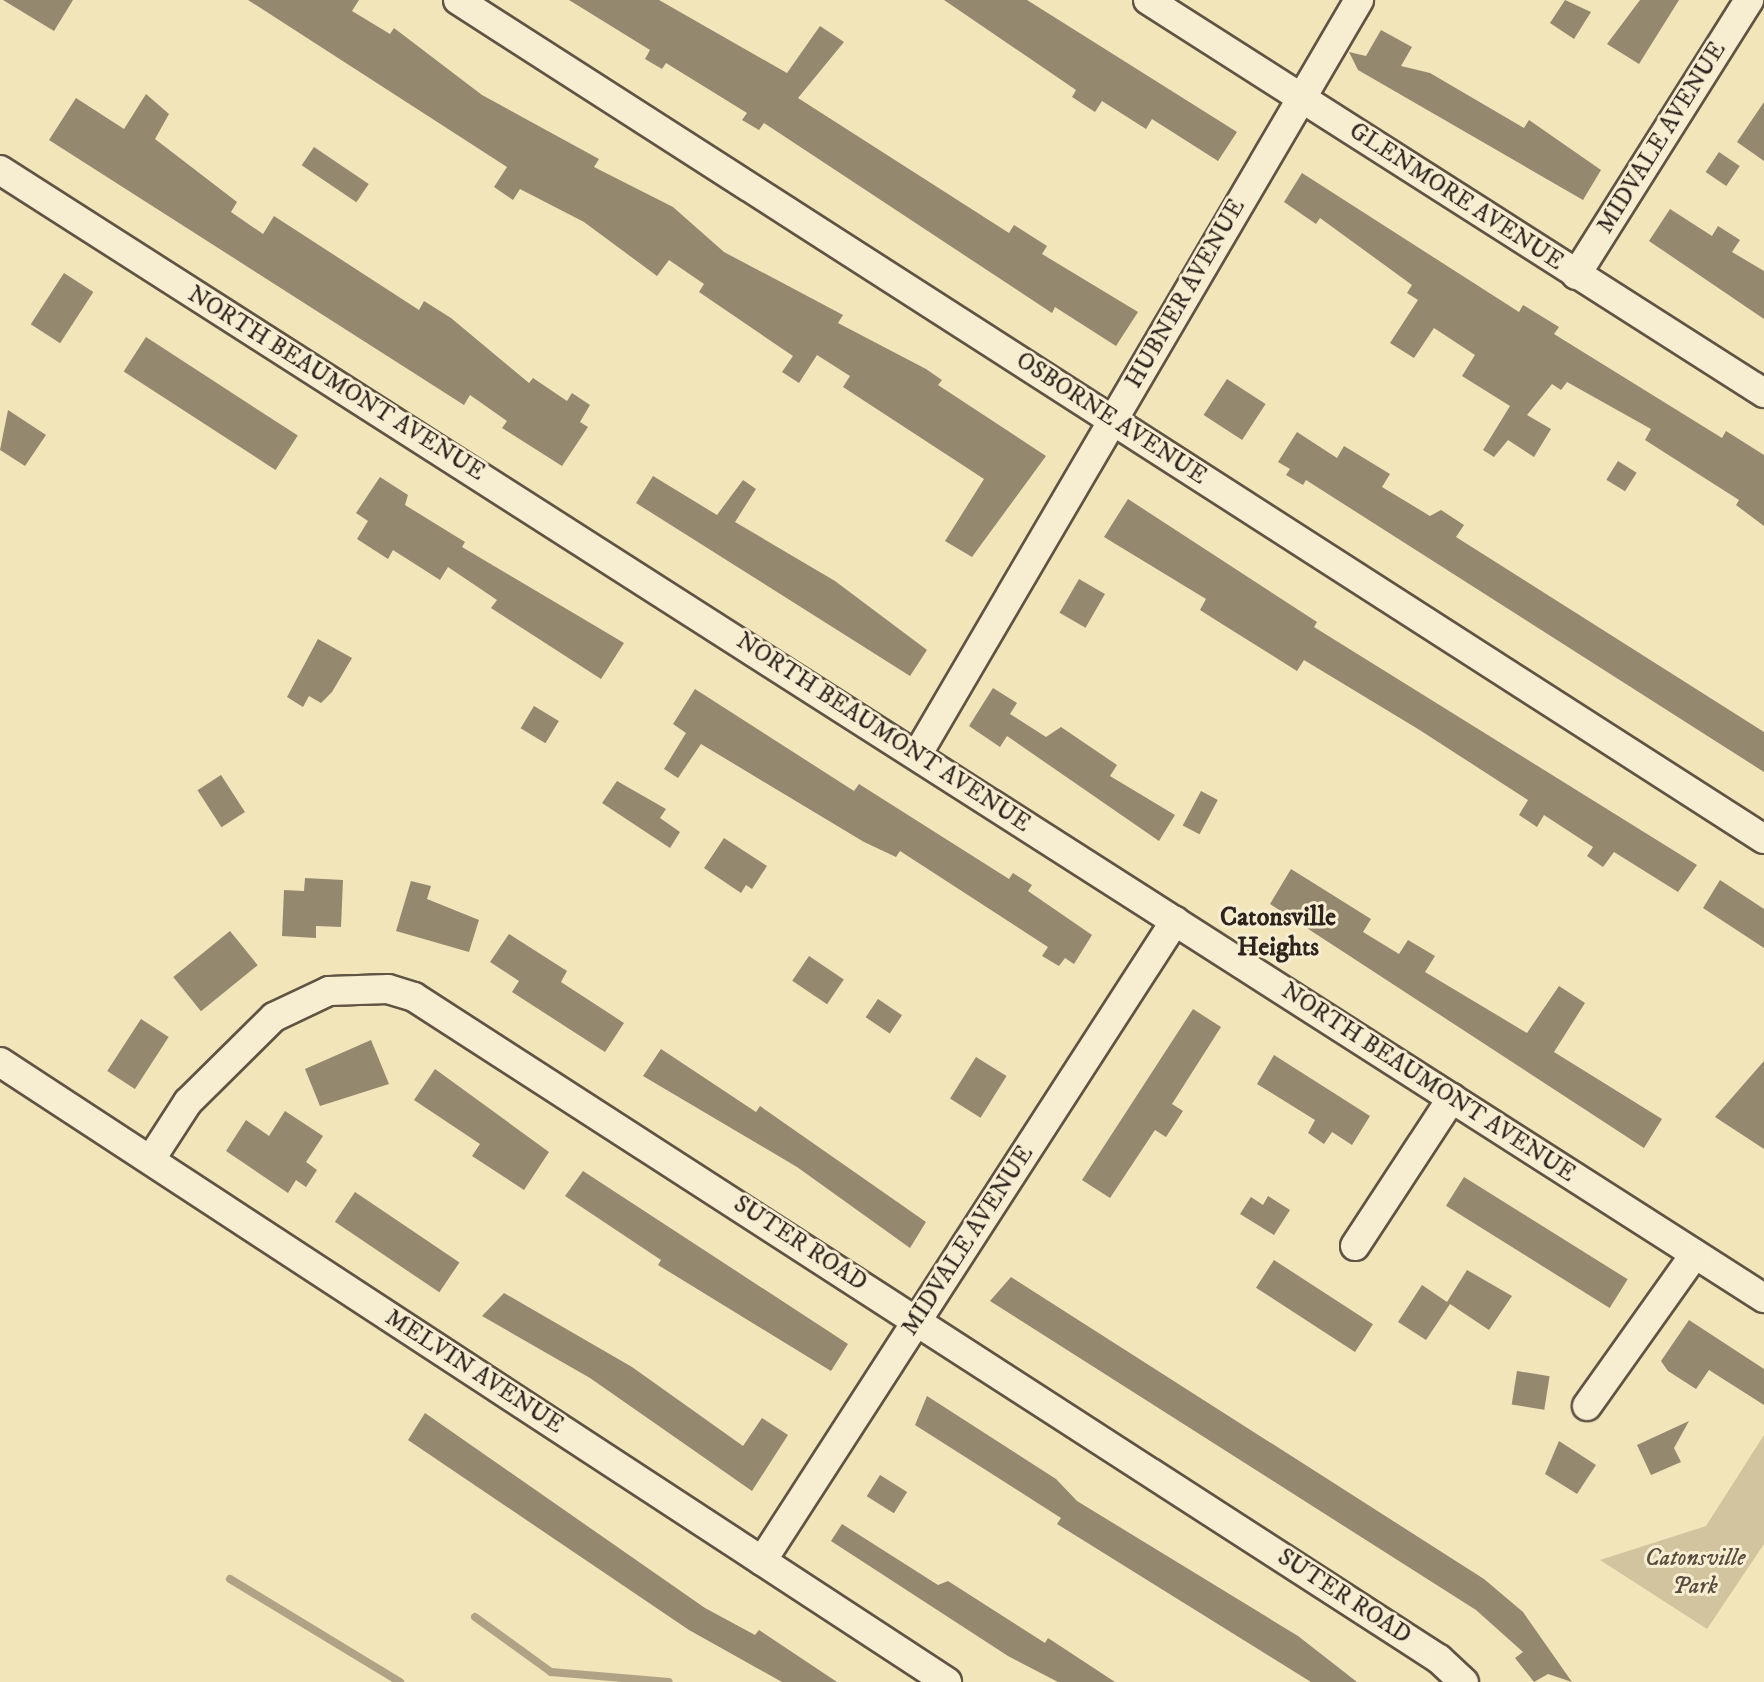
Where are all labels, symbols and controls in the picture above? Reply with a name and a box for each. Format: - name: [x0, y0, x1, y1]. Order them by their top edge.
- street label: MIDVALE AVENUE: [1591, 37, 1733, 239]
- street label: GLENMORE AVENUE: [1344, 117, 1568, 277]
- street label: HUBNER AVENUE: [1120, 194, 1252, 394]
- street label: NORTH BEAUMONT AVENUE: [182, 280, 490, 488]
- street label: OSBORNE AVENUE: [1010, 347, 1212, 491]
- street label: NORTH BEAUMONT AVENUE: [731, 627, 1035, 839]
- district label: Catonsville Heights: [1220, 902, 1336, 964]
- street label: NORTH BEAUMONT AVENUE: [1276, 977, 1580, 1189]
- street label: MIDVALE AVENUE: [896, 1141, 1040, 1341]
- street label: SUTER ROAD: [728, 1190, 872, 1298]
- street label: MELVIN AVENUE: [379, 1304, 569, 1440]
- street label: SUTER ROAD: [1272, 1543, 1416, 1651]
- park label: Catonsville Park: [1645, 1545, 1745, 1601]

